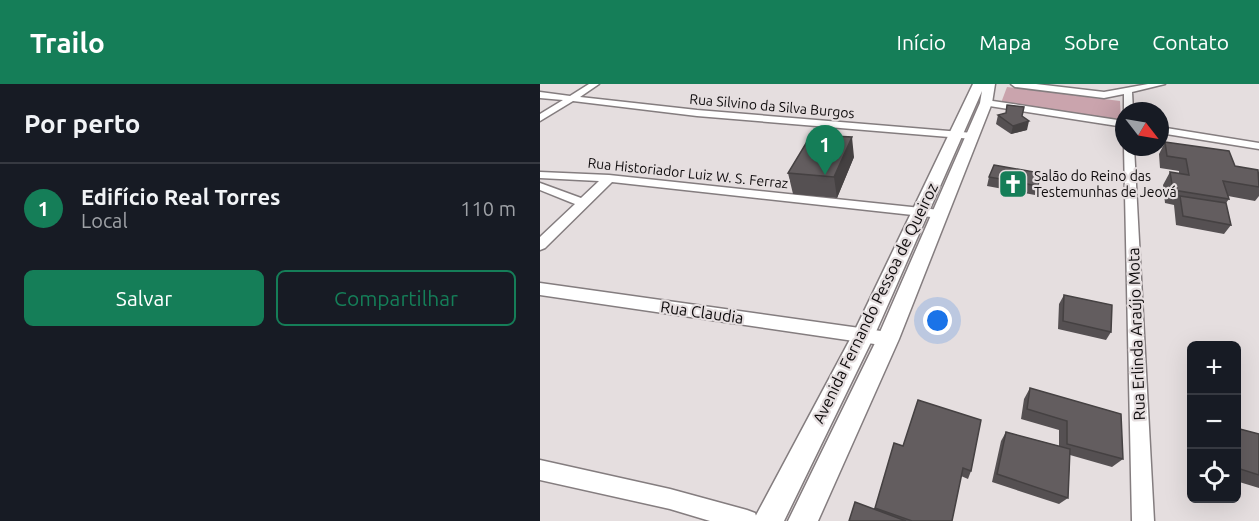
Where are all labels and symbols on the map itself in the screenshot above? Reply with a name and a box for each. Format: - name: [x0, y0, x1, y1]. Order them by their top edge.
- street label: Rua Silvino da Silva Burgos: [689, 91, 855, 121]
- north arrow: [1115, 102, 1169, 156]
- pin: 1: [806, 126, 844, 175]
- street label: Rua Historiador Luiz W. S. Ferraz: [587, 155, 789, 191]
- church icon: Salão do Reino das Testemunhas de Jeová: [997, 168, 1029, 200]
- place label: Salão do Reino das Testemunhas de Jeová: [1034, 168, 1177, 200]
- street label: Avenida Fernando Pessoa de Queiroz: [809, 180, 941, 426]
- street label: Rua Erlinda Araújo Mota: [1124, 247, 1148, 421]
- street label: Rua Claudia: [659, 297, 745, 327]
- your location: [923, 306, 952, 335]

